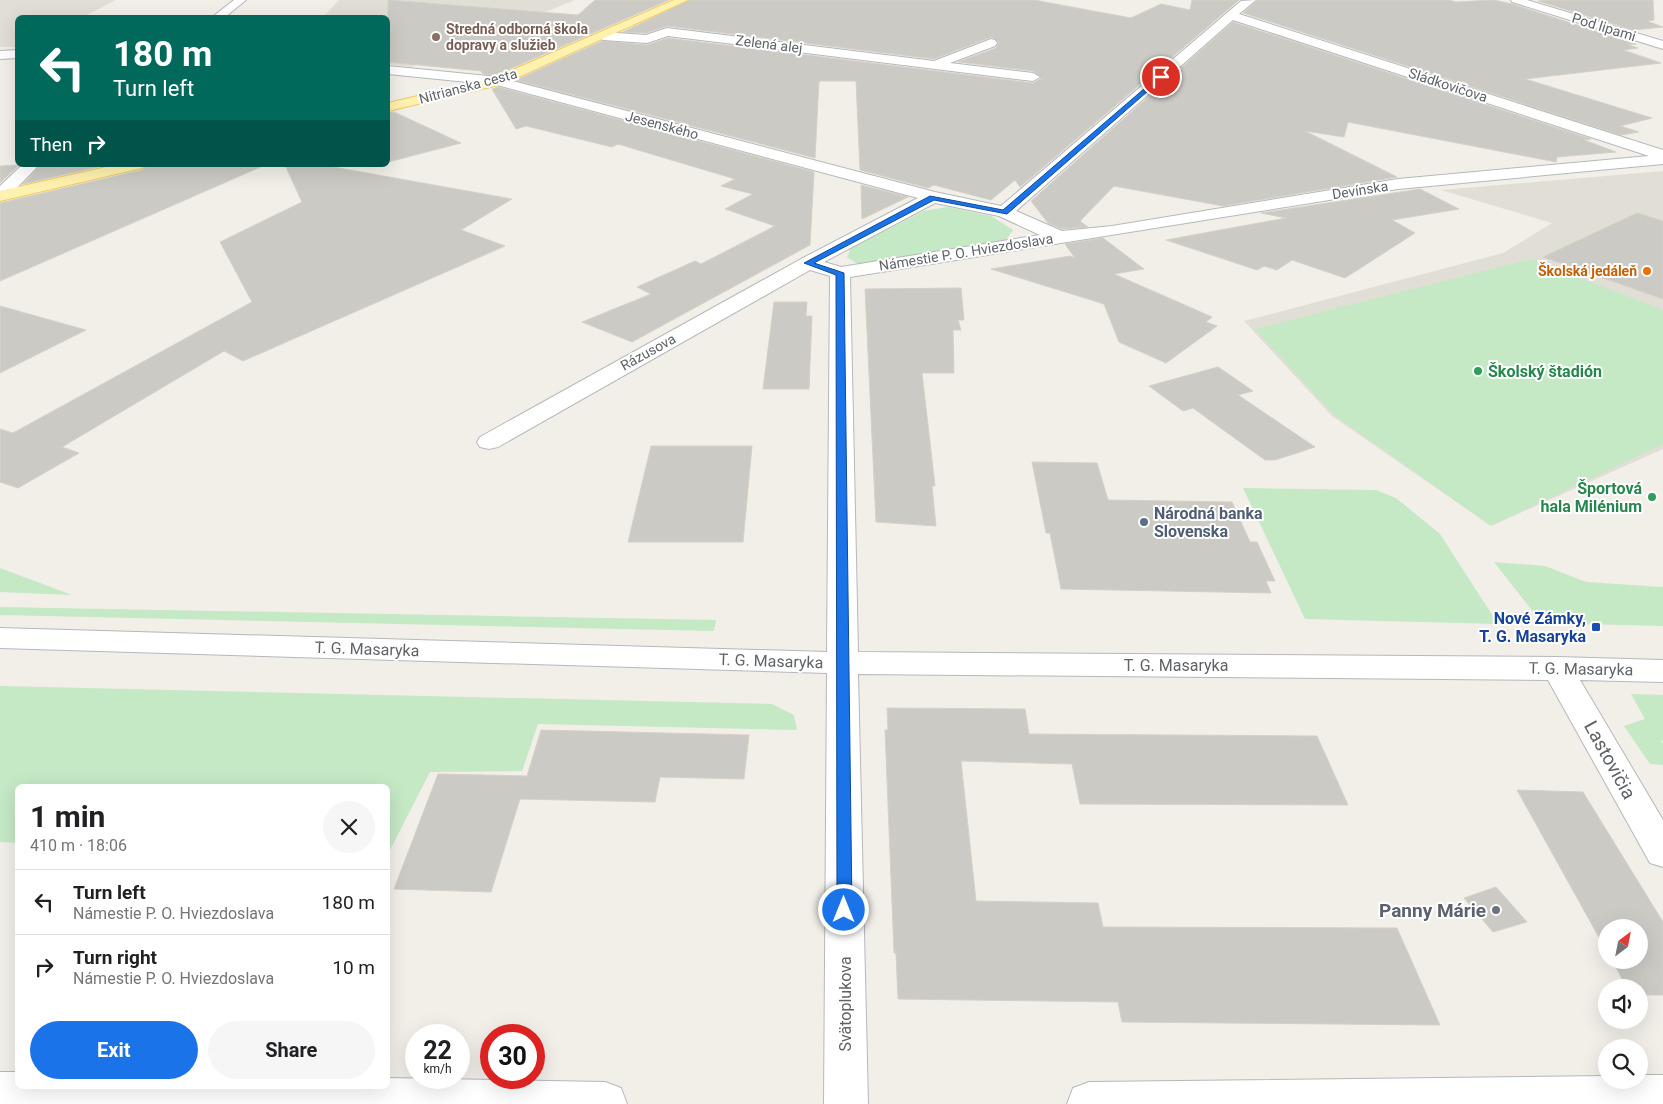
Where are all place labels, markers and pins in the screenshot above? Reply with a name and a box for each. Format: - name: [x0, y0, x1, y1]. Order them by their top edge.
- place label: Stredná odborná škola dopravy a služieb: [446, 21, 588, 53]
- marker: Stredná odborná škola dopravy a služieb: [430, 31, 442, 43]
- pin: [1140, 56, 1182, 98]
- place label: Školská jedáleň: [1538, 262, 1637, 279]
- marker: Školská jedáleň: [1641, 265, 1653, 277]
- place label: Školský štadión: [1488, 362, 1602, 381]
- marker: Školský štadión: [1472, 365, 1484, 377]
- place label: Športová hala Milénium: [1541, 479, 1642, 516]
- marker: Športová hala Milénium: [1646, 491, 1658, 503]
- place label: Národná banka Slovenska: [1154, 504, 1263, 541]
- marker: Národná banka Slovenska: [1138, 516, 1150, 528]
- place label: Nové Zámky, T. G. Masaryka: [1479, 609, 1586, 646]
- marker: Nové Zámky, T. G. Masaryka: [1590, 621, 1602, 633]
- place label: Panny Márie: [1379, 899, 1486, 922]
- marker: Panny Márie: [1490, 904, 1502, 916]

